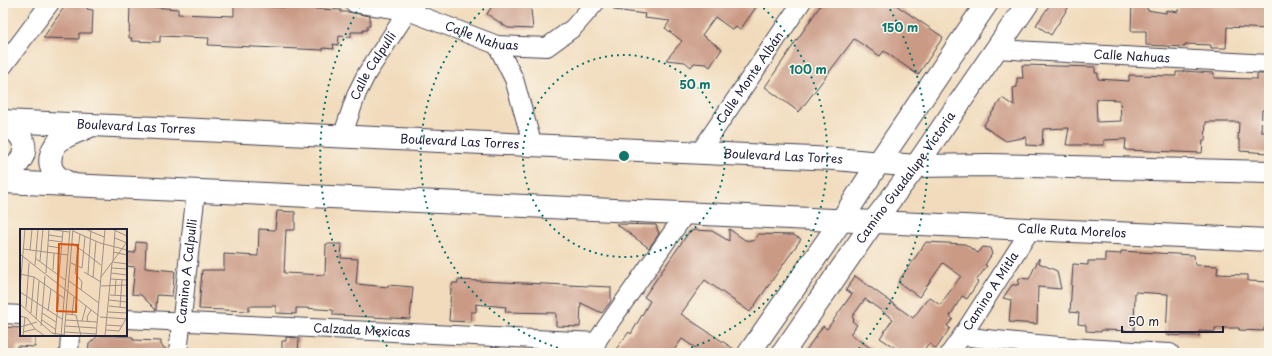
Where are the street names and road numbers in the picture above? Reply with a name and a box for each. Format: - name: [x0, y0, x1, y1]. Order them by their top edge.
- street label: Calle Nahuas: [443, 16, 519, 54]
- street label: Calle Monte Albán: [711, 27, 787, 127]
- street label: Calle Calpulli: [345, 28, 400, 102]
- street label: Calle Nahuas: [1093, 44, 1171, 67]
- street label: Camino Guadalupe Victoria: [851, 107, 959, 247]
- street label: Boulevard Las Torres: [76, 114, 196, 138]
- street label: Boulevard Las Torres: [400, 129, 520, 153]
- street label: Boulevard Las Torres: [723, 144, 844, 168]
- street label: Camino A Calpulli: [171, 218, 201, 325]
- street label: Calle Ruta Morelos: [1017, 218, 1127, 241]
- street label: Camino A Mitla: [958, 247, 1023, 334]
- street label: Calzada Mexicas: [313, 318, 411, 341]

